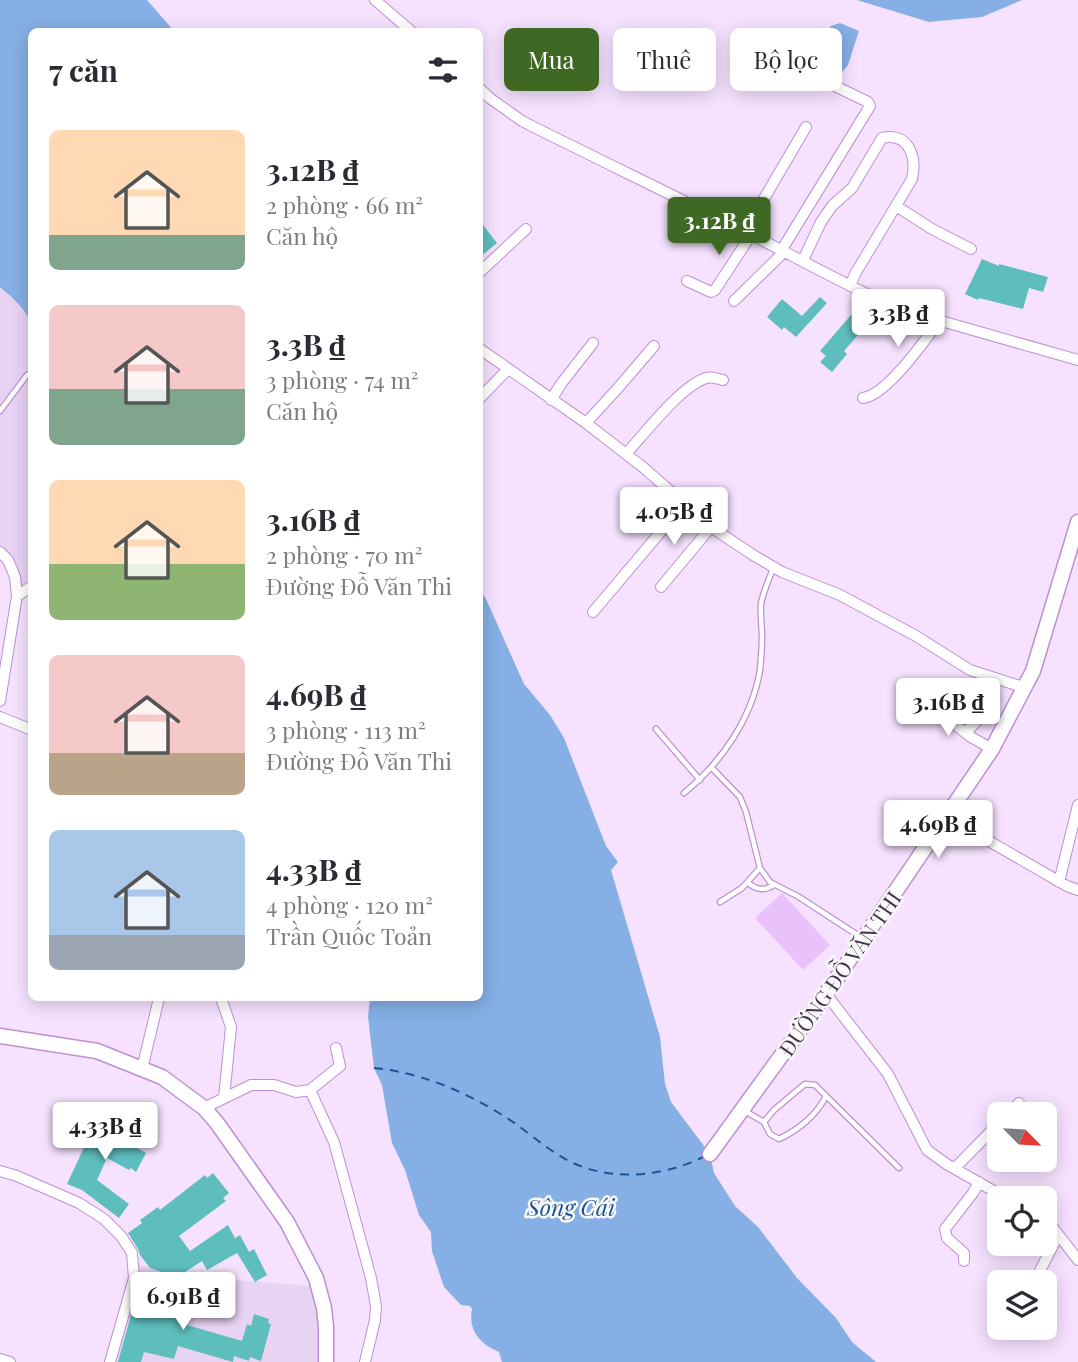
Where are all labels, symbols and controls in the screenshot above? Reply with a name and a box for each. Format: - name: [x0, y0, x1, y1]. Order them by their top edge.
- chip: Mua: [504, 28, 599, 91]
- chip: Thuê: [613, 28, 716, 91]
- chip: Bộ lọc: [730, 28, 842, 91]
- text: 7 căn: [49, 50, 118, 90]
- icon: filters: [424, 51, 462, 89]
- text: 3.12B ₫: [266, 149, 358, 189]
- icon: home: [105, 158, 189, 242]
- text: 2 phòng · 66 m²: [266, 189, 423, 220]
- pin: 3.12B ₫: [654, 198, 784, 257]
- text: 3.12B ₫: [684, 204, 754, 235]
- text: Căn hộ: [266, 220, 338, 251]
- pin: 3.3B ₫: [841, 290, 955, 349]
- text: 3.3B ₫: [868, 296, 928, 327]
- text: 3.3B ₫: [266, 324, 345, 364]
- icon: home: [105, 333, 189, 417]
- text: 3 phòng · 74 m²: [266, 364, 419, 395]
- text: Căn hộ: [266, 395, 338, 426]
- pin: 4.05B ₫: [609, 488, 739, 547]
- text: 4.05B ₫: [636, 494, 712, 525]
- text: 3.16B ₫: [266, 499, 360, 539]
- icon: home: [105, 508, 189, 592]
- text: 2 phòng · 70 m²: [266, 539, 422, 570]
- text: Đường Đỗ Văn Thi: [266, 570, 452, 601]
- text: 4.69B ₫: [266, 674, 366, 714]
- pin: 3.16B ₫: [883, 678, 1013, 738]
- icon: home: [105, 683, 189, 767]
- text: 3.16B ₫: [912, 685, 984, 716]
- text: 3 phòng · 113 m²: [266, 714, 426, 745]
- text: Đường Đỗ Văn Thi: [266, 745, 452, 776]
- pin: 4.69B ₫: [873, 800, 1003, 860]
- text: 4.69B ₫: [900, 807, 976, 838]
- text: 4.33B ₫: [266, 849, 361, 889]
- icon: home: [105, 858, 189, 942]
- street label: ĐƯỜNG ĐỖ VĂN THI: [771, 884, 906, 1061]
- text: 4 phòng · 120 m²: [266, 889, 433, 920]
- text: Trần Quốc Toản: [266, 920, 432, 951]
- pin: 4.33B ₫: [40, 1102, 170, 1162]
- north arrow: [987, 1102, 1057, 1172]
- map controls: [987, 1102, 1057, 1340]
- text: 4.33B ₫: [69, 1109, 141, 1140]
- button: locate: [987, 1186, 1057, 1256]
- water label: Sông Cái: [526, 1191, 616, 1222]
- button: layers: [987, 1270, 1057, 1340]
- pin: 6.91B ₫: [118, 1272, 248, 1332]
- text: 6.91B ₫: [146, 1279, 220, 1310]

